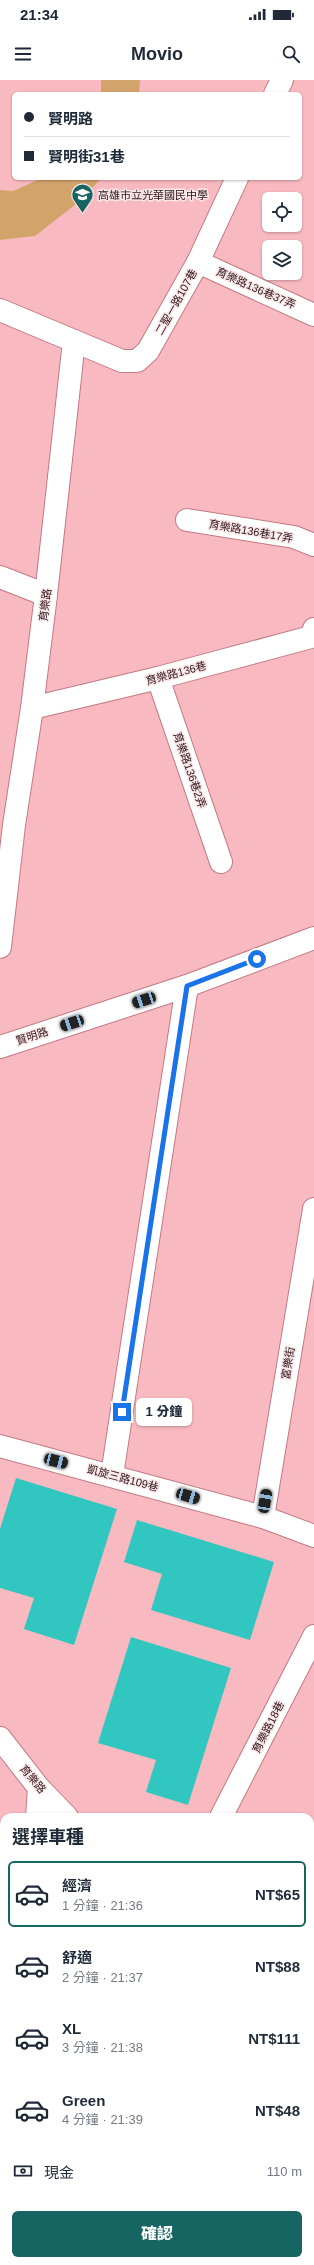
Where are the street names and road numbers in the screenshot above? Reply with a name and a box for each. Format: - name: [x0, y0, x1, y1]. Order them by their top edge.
- street label: 育樂路136巷37弄: [214, 265, 298, 311]
- street label: 二聖一路107巷: [153, 267, 199, 337]
- street label: 育樂路136巷17弄: [208, 518, 294, 544]
- street label: 育樂路: [37, 588, 53, 622]
- street label: 育樂路136巷: [144, 659, 208, 687]
- street label: 育樂路136巷2弄: [171, 730, 209, 810]
- street label: 賢明路: [14, 1025, 50, 1047]
- street label: 富樂街: [279, 1346, 297, 1380]
- street label: 凱旋三路109巷: [86, 1463, 160, 1493]
- street label: 育樂路18巷: [250, 1699, 286, 1755]
- street label: 育樂路: [18, 1763, 48, 1795]

